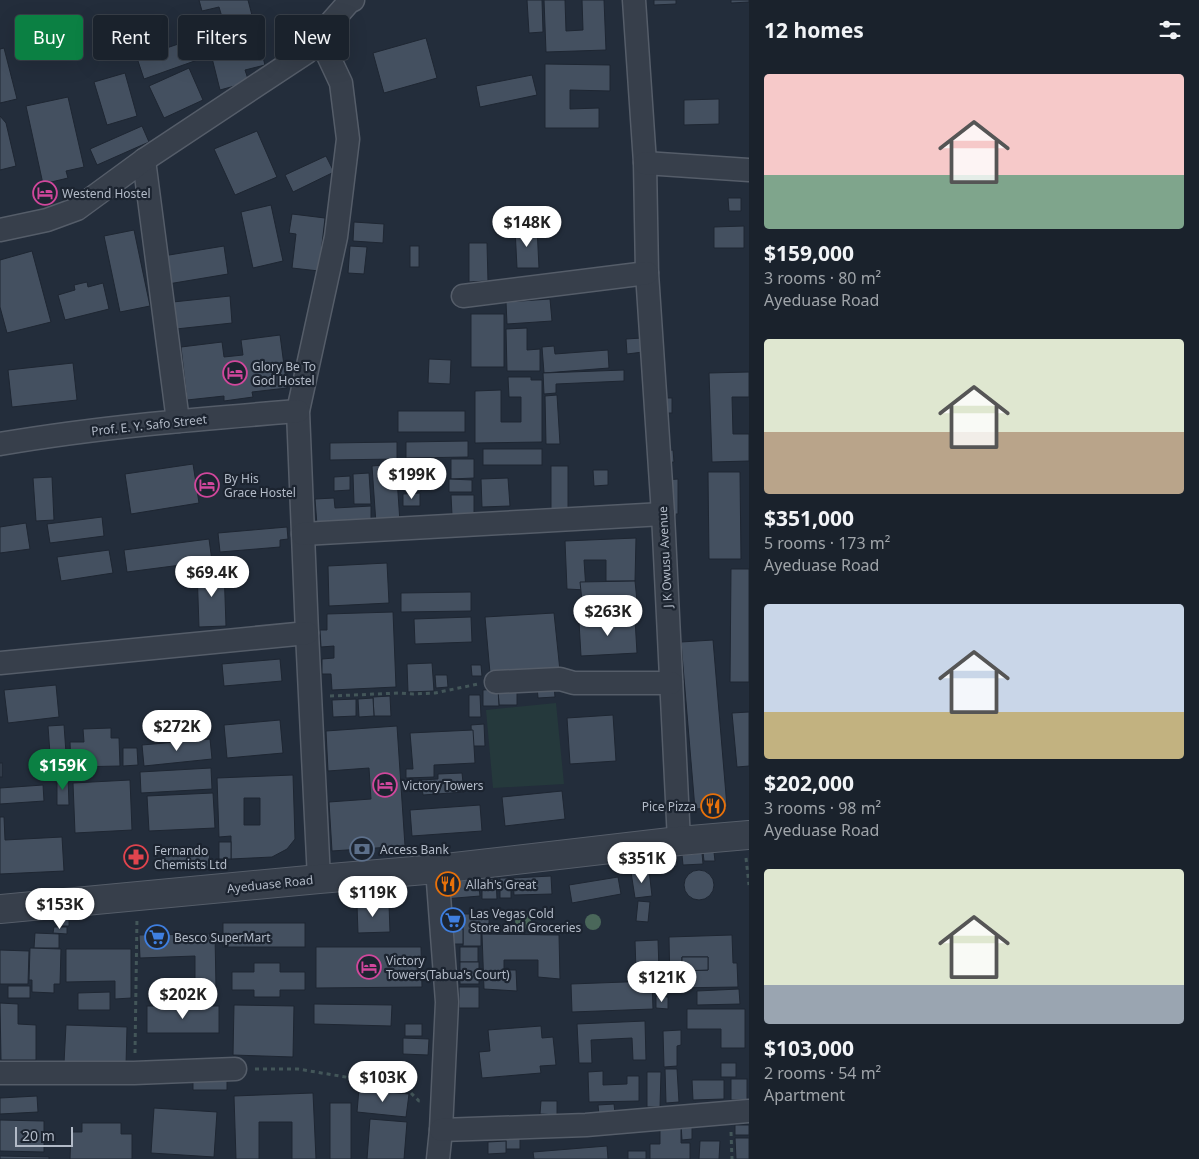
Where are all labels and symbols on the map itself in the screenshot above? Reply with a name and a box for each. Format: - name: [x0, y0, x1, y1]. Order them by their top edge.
- hotel icon: Westend Hostel: [32, 180, 58, 206]
- place label: Westend Hostel: [62, 185, 151, 202]
- pin: $148K: [492, 206, 562, 248]
- place label: Glory Be To God Hostel: [252, 358, 316, 389]
- hotel icon: Glory Be To God Hostel: [222, 360, 248, 386]
- street label: Prof. E. Y. Safo Street: [90, 410, 208, 440]
- pin: $199K: [377, 458, 447, 500]
- place label: By His Grace Hostel: [224, 470, 296, 501]
- hotel icon: By His Grace Hostel: [194, 472, 220, 498]
- street label: J K Owusu Avenue: [654, 506, 676, 609]
- pin: $69.4K: [171, 556, 253, 598]
- pin: $263K: [573, 594, 643, 637]
- pin: $272K: [142, 710, 212, 752]
- pin: $159K: [28, 748, 98, 791]
- hotel icon: Victory Towers: [372, 772, 398, 798]
- place label: Victory Towers: [402, 777, 484, 794]
- restaurant icon: Pice Pizza: [700, 793, 726, 819]
- place label: Pice Pizza: [642, 798, 696, 815]
- bank icon: Access Bank: [349, 836, 375, 862]
- place label: Access Bank: [380, 841, 450, 858]
- place label: Fernando Chemists Ltd: [154, 842, 227, 873]
- pin: $351K: [607, 842, 677, 884]
- pharmacy icon: Fernando Chemists Ltd: [123, 844, 149, 870]
- street label: Ayeduase Road: [226, 871, 314, 897]
- restaurant icon: Allah's Great: [435, 871, 461, 897]
- pin: $119K: [338, 876, 408, 918]
- place label: Allah's Great: [466, 876, 537, 893]
- pin: $153K: [25, 888, 95, 930]
- place label: Las Vegas Cold Store and Groceries: [470, 905, 581, 936]
- supermarket icon: Las Vegas Cold Store and Groceries: [440, 907, 466, 933]
- supermarket icon: Besco SuperMart: [144, 924, 170, 950]
- place label: Besco SuperMart: [174, 929, 271, 946]
- place label: Victory Towers(Tabua's Court): [386, 952, 510, 983]
- hotel icon: Victory Towers(Tabua's Court): [356, 954, 382, 980]
- pin: $121K: [627, 960, 697, 1003]
- pin: $202K: [148, 978, 218, 1020]
- pin: $103K: [348, 1060, 418, 1103]
- scale bar: [15, 1124, 72, 1147]

